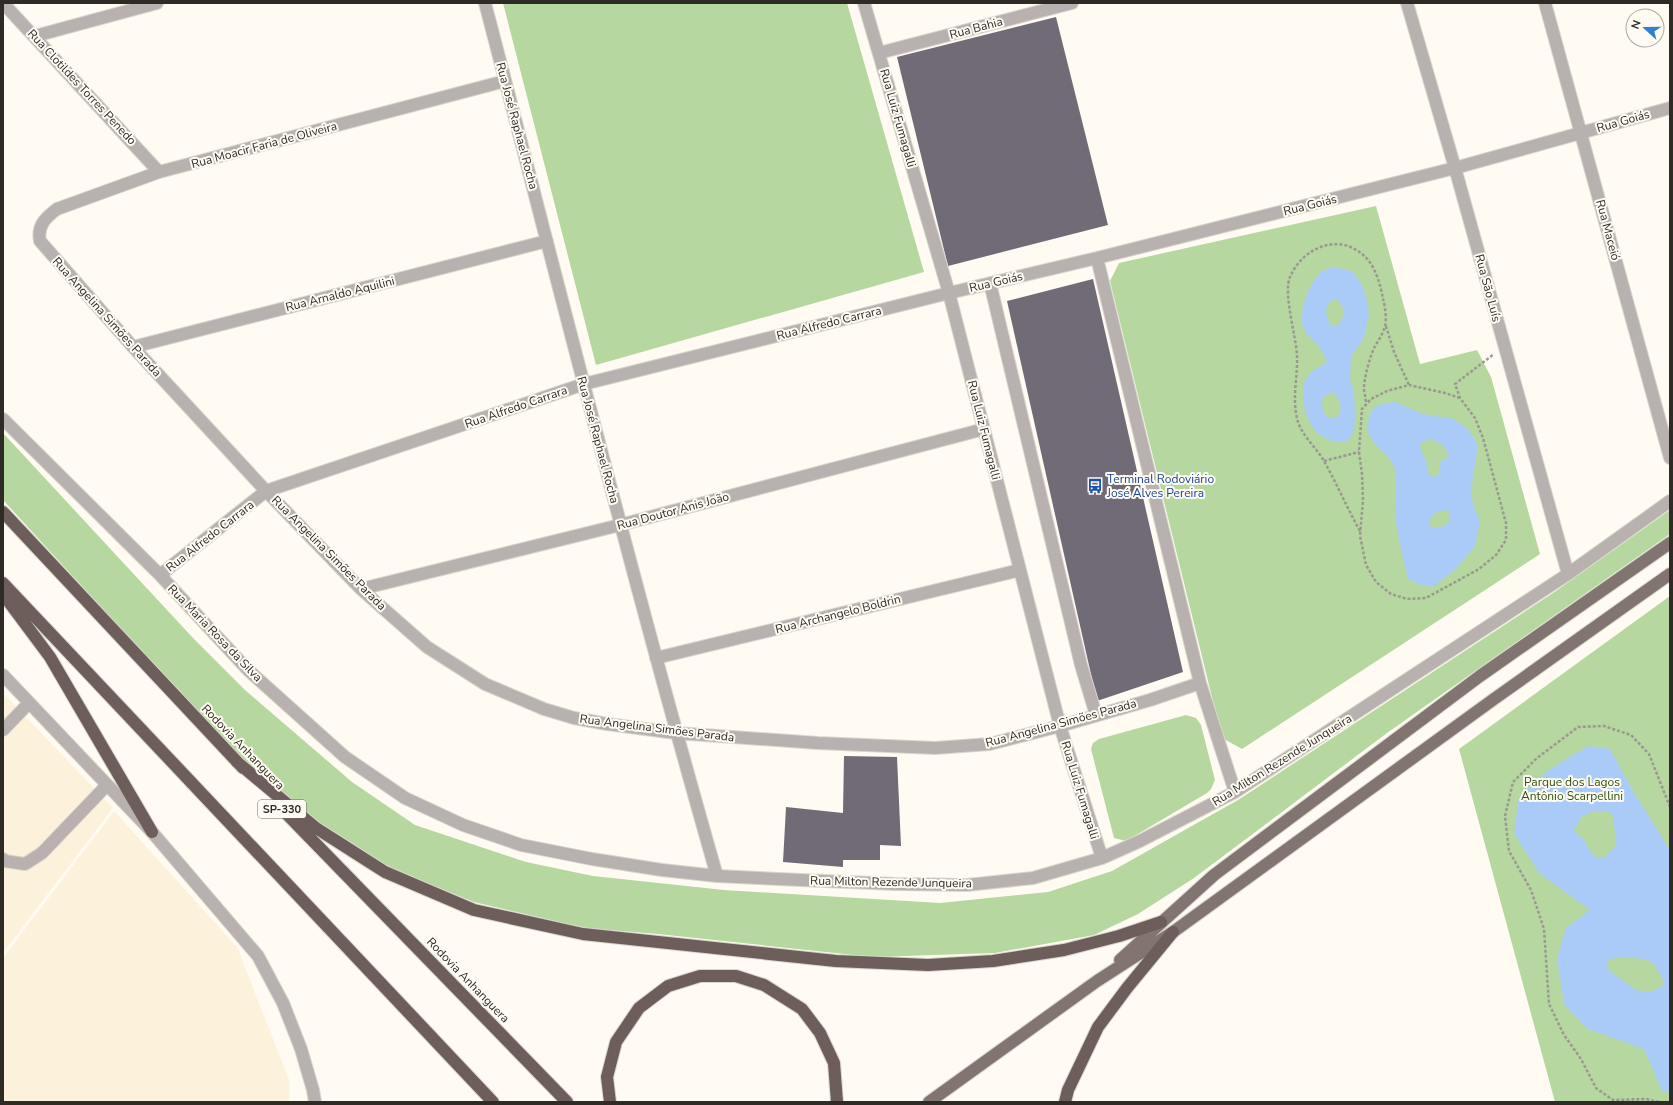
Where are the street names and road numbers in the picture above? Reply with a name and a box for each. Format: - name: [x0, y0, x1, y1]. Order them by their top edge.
- street label: Rua Bahia: [948, 13, 1004, 43]
- street label: Rua Clotildes Torres Penedo: [24, 26, 140, 148]
- street label: Rua José Raphael Rocha: [492, 61, 542, 191]
- street label: Rua Luiz Fumagalli: [876, 67, 920, 169]
- street label: Rua Goiás: [1595, 106, 1652, 136]
- street label: Rua Moacir Faria de Oliveira: [189, 118, 339, 172]
- street label: Rua Goiás: [1282, 191, 1339, 219]
- street label: Rua Maceió: [1592, 198, 1624, 262]
- street label: Rua São Luís: [1471, 252, 1505, 324]
- street label: Rua Angelina Simões Parada: [49, 254, 165, 380]
- street label: Rua Goiás: [968, 268, 1025, 296]
- street label: Rua Arnaldo Aquilini: [284, 273, 396, 315]
- street label: Rua Alfredo Carrara: [775, 302, 883, 344]
- street label: Rua José Raphael Rocha: [573, 375, 623, 505]
- street label: Rua Luiz Fumagalli: [964, 379, 1004, 481]
- street label: Rua Alfredo Carrara: [463, 382, 569, 432]
- street label: Rua Doutor Anis João: [615, 488, 731, 534]
- street label: Rua Angelina Simões Parada: [268, 492, 390, 614]
- street label: Rua Alfredo Carrara: [163, 497, 257, 575]
- street label: Rua Maria Rosa da Silva: [164, 581, 266, 685]
- street label: Rua Archangelo Boldrin: [774, 591, 902, 637]
- street label: Rua Angelina Simões Parada: [984, 695, 1138, 751]
- street label: Rodovia Anhanguera: [198, 701, 288, 793]
- street label: Rua Milton Rezende Junqueira: [1209, 710, 1355, 810]
- street label: Rua Angelina Simões Parada: [579, 711, 735, 745]
- street label: Rua Luiz Fumagalli: [1057, 739, 1103, 841]
- road number: SP-330: [258, 800, 306, 818]
- street label: Rua Milton Rezende Junqueira: [810, 873, 972, 891]
- street label: Rodovia Anhanguera: [423, 934, 513, 1026]

